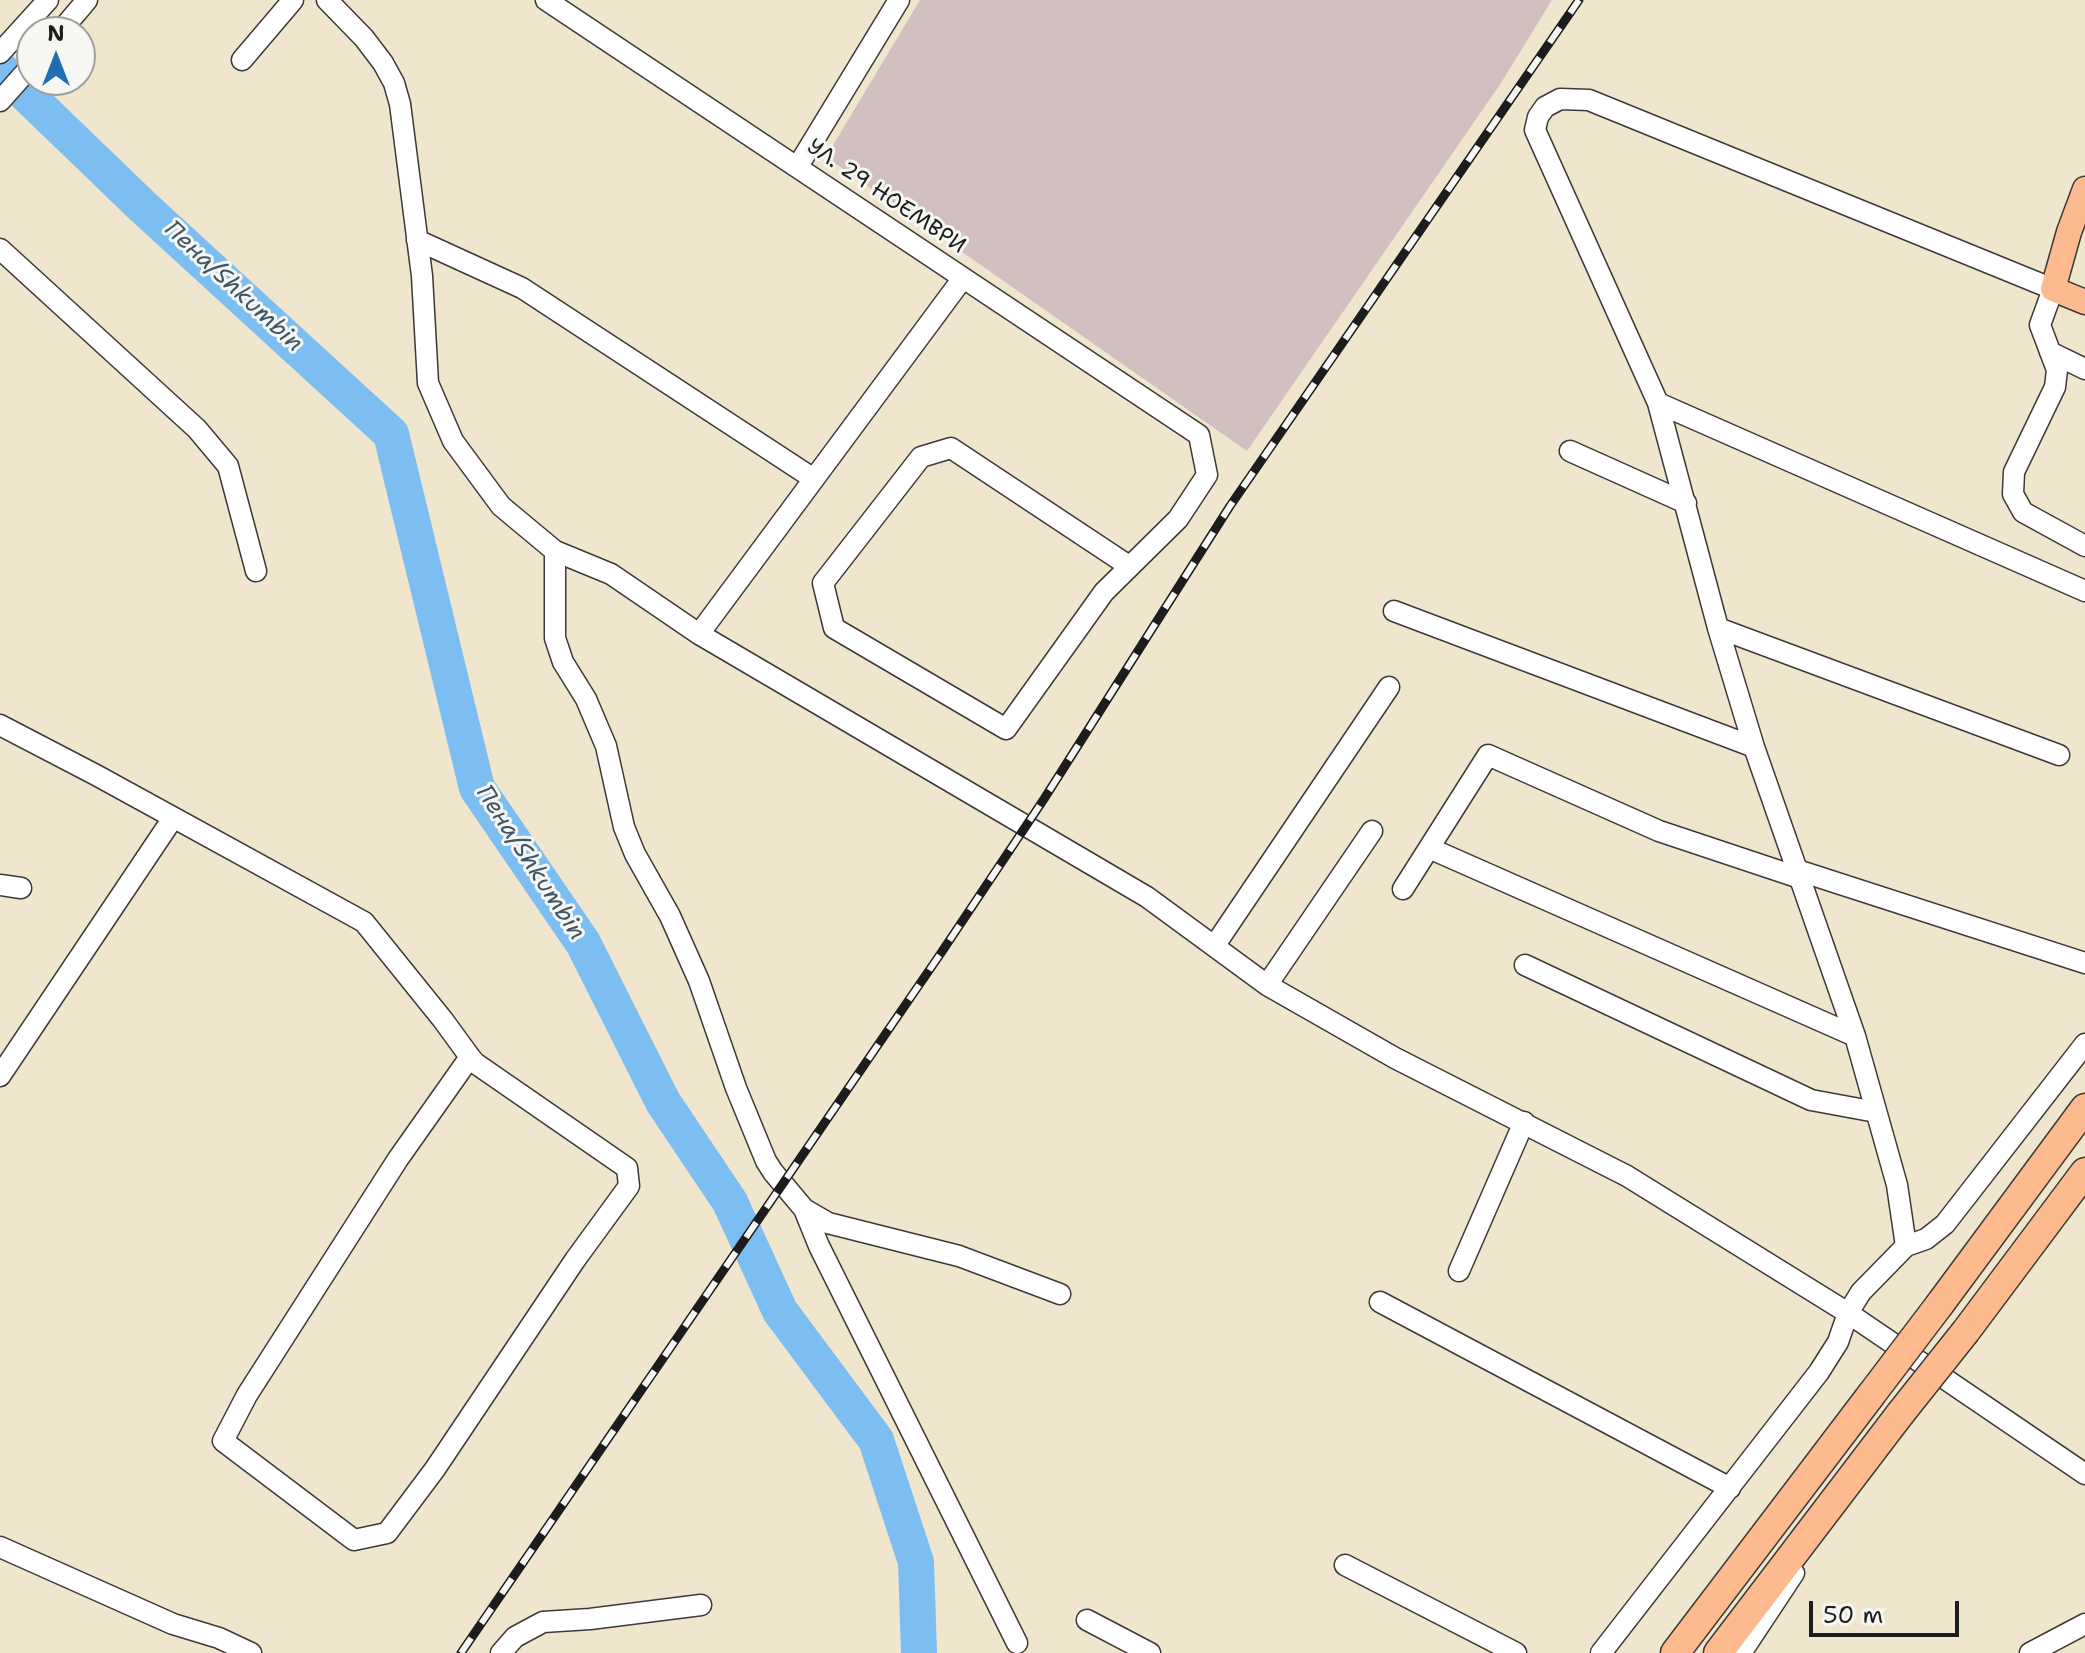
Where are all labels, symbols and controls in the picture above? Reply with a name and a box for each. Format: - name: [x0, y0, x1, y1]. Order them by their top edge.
- north arrow: [16, 16, 96, 96]
- text: N: [47, 19, 65, 48]
- street label: УЛ. 29 НОЕМВРИ: [802, 134, 970, 260]
- water label: Пена/Shkumbin: [158, 215, 308, 359]
- water label: Пена/Shkumbin: [469, 780, 591, 946]
- scale bar: [1813, 1585, 1963, 1635]
- text: 50 m: [1823, 1599, 1883, 1631]

